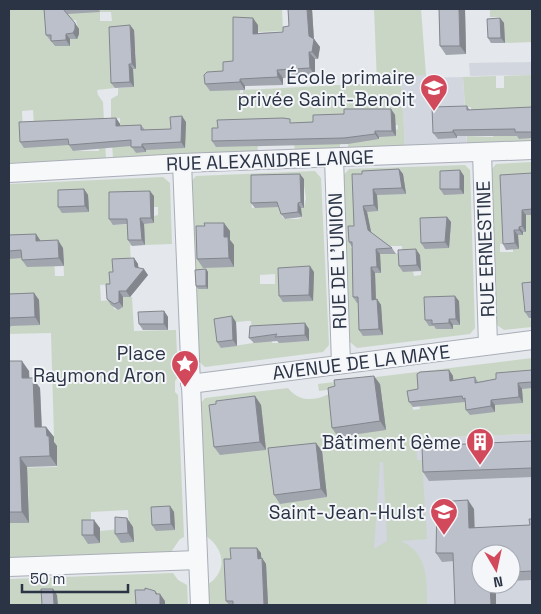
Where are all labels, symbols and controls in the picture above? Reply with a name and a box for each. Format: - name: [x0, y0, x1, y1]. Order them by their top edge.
- place label: École primaire privée Saint-Benoit: [237, 65, 415, 112]
- school or university icon: École primaire privée Saint-Benoit: [419, 73, 449, 112]
- street label: RUE ALEXANDRE LANGE: [166, 144, 374, 177]
- street label: RUE ERNESTINE: [471, 180, 500, 318]
- street label: RUE DE L'UNION: [323, 192, 352, 330]
- street label: AVENUE DE LA MAYE: [271, 339, 451, 386]
- place label: Place Raymond Aron: [33, 341, 166, 388]
- place icon: Place Raymond Aron: [170, 349, 200, 388]
- building icon: Bâtiment 6ème: [465, 427, 495, 466]
- place label: Bâtiment 6ème: [322, 430, 461, 455]
- school or university icon: Saint-Jean-Hulst: [429, 497, 459, 536]
- place label: Saint-Jean-Hulst: [269, 500, 425, 525]
- north arrow: [471, 544, 521, 594]
- scale bar: [22, 562, 129, 594]
- text: 50 m: [30, 569, 65, 588]
- text: N: [492, 572, 504, 591]

